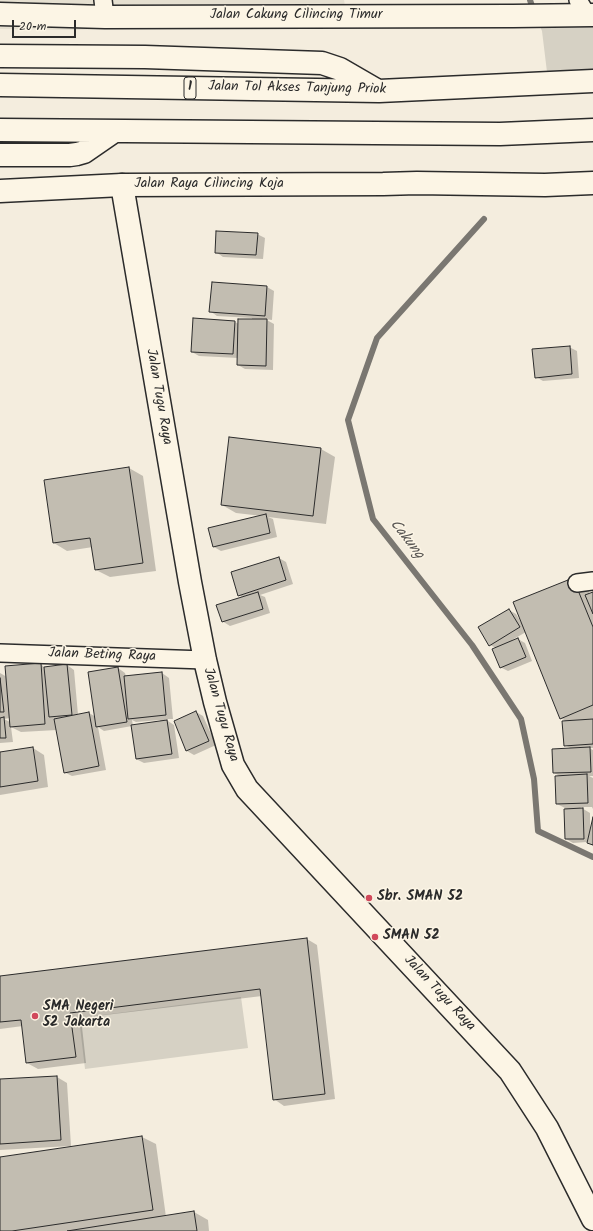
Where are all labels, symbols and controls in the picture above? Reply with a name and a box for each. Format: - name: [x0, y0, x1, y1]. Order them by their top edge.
- street label: Jalan Cakung Cilincing Timur: [210, 8, 382, 24]
- scale bar: [14, 12, 78, 38]
- text: 20 m: [19, 17, 46, 36]
- road number: 1: [184, 77, 196, 99]
- street label: Jalan Tol Akses Tanjung Priok: [208, 79, 386, 99]
- street label: Jalan Raya Cilincing Koja: [134, 177, 284, 193]
- street label: Jalan Tugu Raya: [141, 348, 175, 446]
- water label: Cakung: [385, 517, 427, 563]
- street label: Jalan Beting Raya: [48, 646, 156, 666]
- street label: Jalan Tugu Raya: [199, 666, 241, 764]
- place label: Sbr. SMAN 52: [377, 890, 463, 906]
- marker: Sbr. SMAN 52: [364, 893, 374, 903]
- place label: SMAN 52: [383, 929, 440, 945]
- marker: SMAN 52: [370, 932, 380, 942]
- street label: Jalan Tugu Raya: [400, 953, 478, 1035]
- place label: SMA Negeri 52 Jakarta: [43, 1000, 113, 1032]
- marker: SMA Negeri 52 Jakarta: [30, 1011, 40, 1021]

